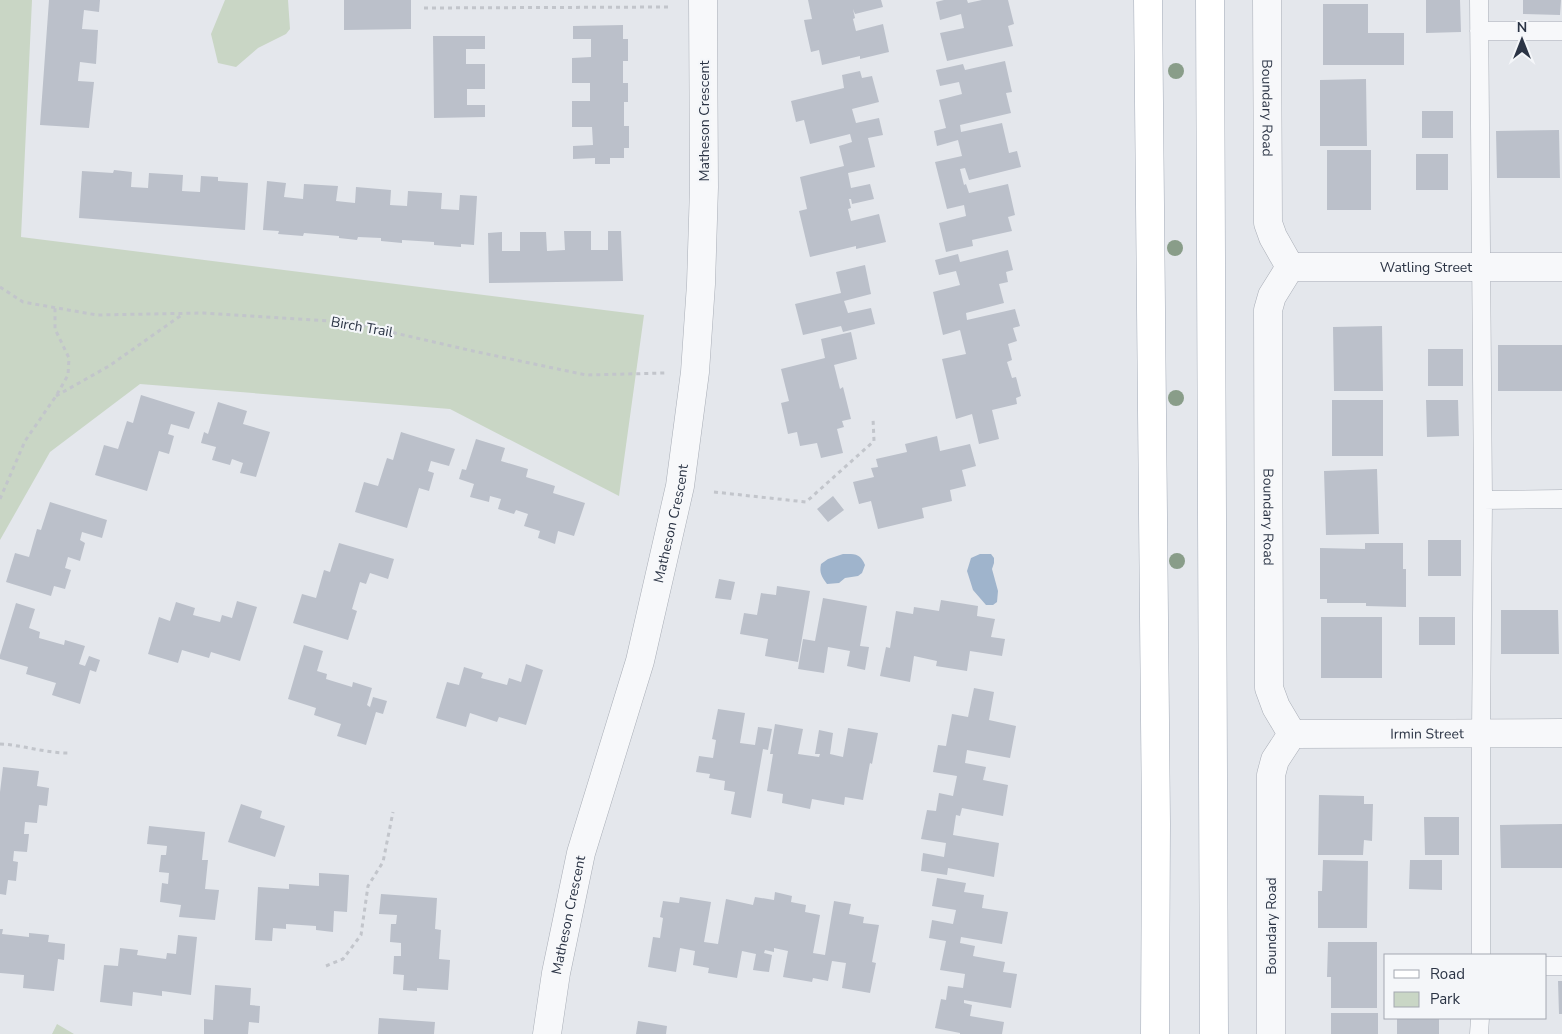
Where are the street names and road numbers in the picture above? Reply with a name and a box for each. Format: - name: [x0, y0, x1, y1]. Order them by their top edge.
- street label: Boundary Road: [1258, 59, 1277, 157]
- street label: Matheson Crescent: [695, 60, 714, 181]
- street label: Watling Street: [1380, 258, 1472, 277]
- street label: Birch Trail: [329, 312, 395, 342]
- street label: Matheson Crescent: [649, 463, 692, 585]
- street label: Boundary Road: [1259, 468, 1278, 566]
- street label: Irmin Street: [1390, 724, 1464, 743]
- street label: Matheson Crescent: [546, 854, 590, 976]
- street label: Boundary Road: [1262, 877, 1281, 975]

